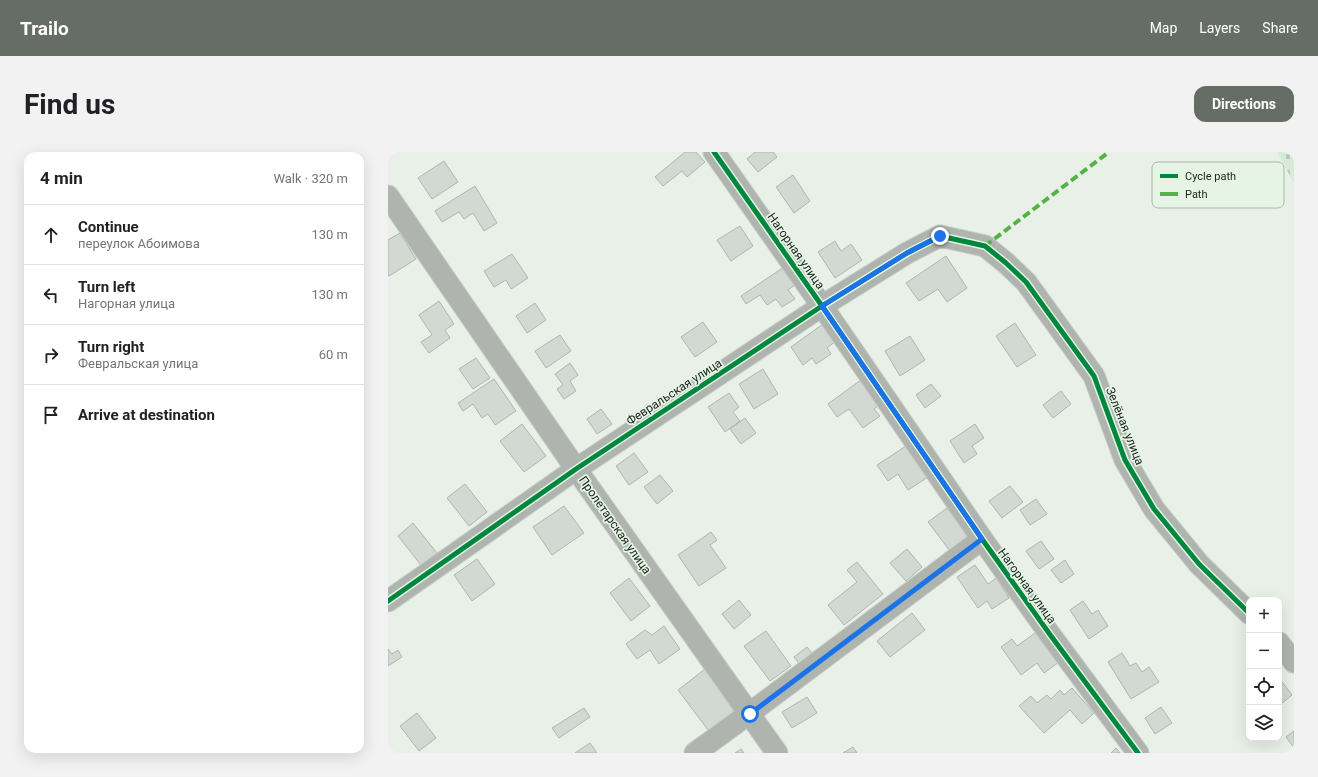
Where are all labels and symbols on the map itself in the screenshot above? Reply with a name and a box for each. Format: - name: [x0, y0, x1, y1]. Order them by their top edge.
- legend: [1152, 162, 1284, 208]
- text: Cycle path: [1185, 170, 1236, 183]
- text: Path: [1185, 188, 1208, 201]
- street label: Нагорная улица: [765, 210, 827, 292]
- route end: [931, 227, 949, 245]
- street label: Февральская улица: [624, 356, 724, 428]
- street label: Зелёная улица: [1103, 385, 1147, 467]
- street label: Пролетарская улица: [576, 473, 654, 577]
- street label: Нагорная улица: [995, 546, 1059, 626]
- route start: [741, 705, 759, 723]

